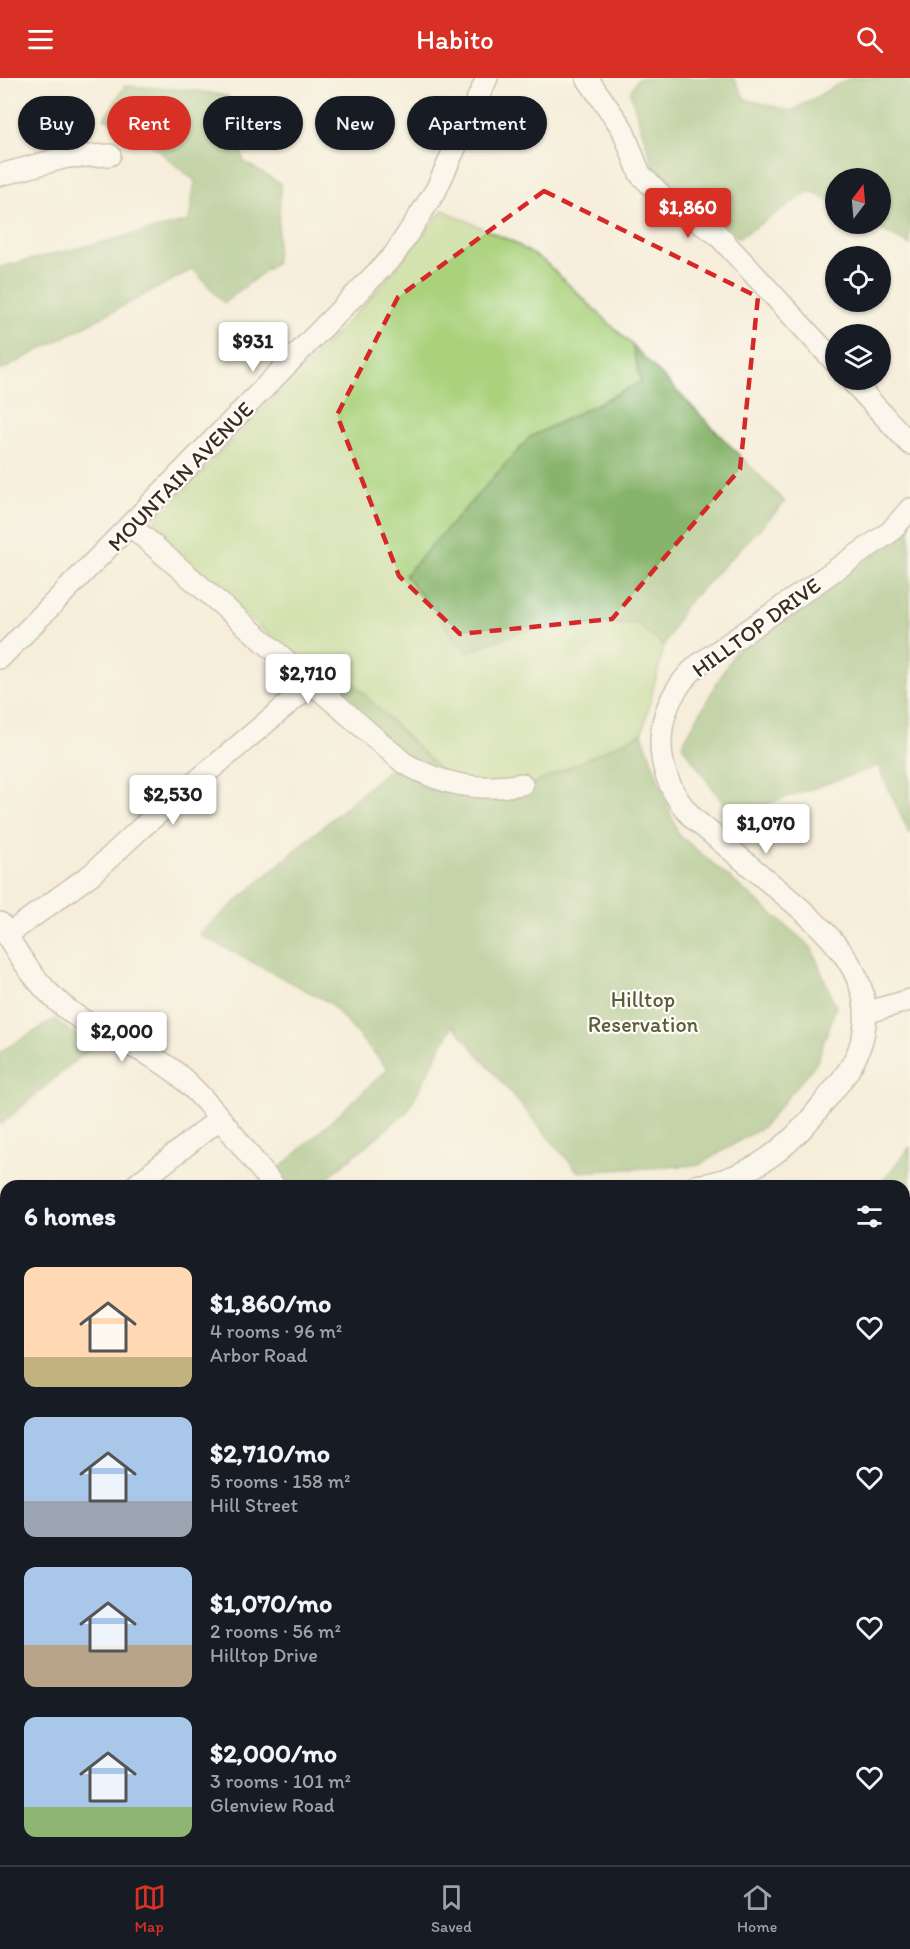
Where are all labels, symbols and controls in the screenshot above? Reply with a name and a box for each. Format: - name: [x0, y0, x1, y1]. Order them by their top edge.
- icon: menu: [24, 23, 57, 56]
- text: Habito: [416, 23, 494, 56]
- icon: search: [853, 23, 886, 56]
- chip: Buy: [18, 96, 95, 150]
- chip: Rent: [107, 96, 191, 150]
- chip: Filters: [203, 96, 303, 150]
- chip: New: [315, 96, 395, 150]
- chip: Apartment: [407, 96, 547, 150]
- north arrow: [825, 168, 891, 234]
- map controls: [825, 168, 891, 390]
- pin: $1,860: [639, 188, 737, 239]
- text: $1,860: [659, 195, 717, 219]
- button: locate: [825, 246, 891, 312]
- pin: $931: [217, 322, 289, 373]
- button: layers: [825, 324, 891, 390]
- text: $931: [233, 329, 273, 353]
- street label: MOUNTAIN AVENUE: [102, 396, 259, 557]
- street label: HILLTOP DRIVE: [687, 572, 826, 683]
- pin: $2,710: [259, 654, 357, 705]
- text: $2,710: [280, 661, 336, 685]
- pin: $2,530: [124, 775, 222, 826]
- text: $2,530: [143, 782, 203, 806]
- pin: $1,070: [717, 804, 815, 855]
- text: $1,070: [737, 811, 795, 835]
- park label: Hilltop Reservation: [588, 986, 699, 1038]
- pin: $2,000: [73, 1012, 171, 1063]
- text: $2,000: [91, 1019, 153, 1043]
- text: 6 homes: [24, 1200, 116, 1232]
- icon: filters: [853, 1200, 886, 1233]
- text: $1,860/mo: [210, 1287, 331, 1319]
- icon: home: [72, 1291, 144, 1363]
- icon: heart: [853, 1311, 886, 1344]
- text: 4 rooms · 96 m²: [210, 1319, 342, 1343]
- text: Arbor Road: [210, 1343, 307, 1367]
- text: $2,710/mo: [210, 1437, 330, 1469]
- icon: home: [72, 1441, 144, 1513]
- icon: heart: [853, 1461, 886, 1494]
- text: 5 rooms · 158 m²: [210, 1469, 351, 1493]
- text: Hill Street: [210, 1493, 298, 1517]
- text: $1,070/mo: [210, 1587, 332, 1619]
- icon: home: [72, 1591, 144, 1663]
- icon: heart: [853, 1611, 886, 1644]
- text: 2 rooms · 56 m²: [210, 1619, 341, 1643]
- text: Hilltop Drive: [210, 1643, 318, 1667]
- text: $2,000/mo: [210, 1737, 337, 1769]
- icon: home: [72, 1741, 144, 1813]
- icon: heart: [853, 1761, 886, 1794]
- text: 3 rooms · 101 m²: [210, 1769, 351, 1793]
- text: Glenview Road: [210, 1793, 335, 1817]
- tab: Map: [133, 1881, 166, 1936]
- tab: Saved: [431, 1881, 472, 1936]
- tab: Home: [737, 1881, 777, 1936]

